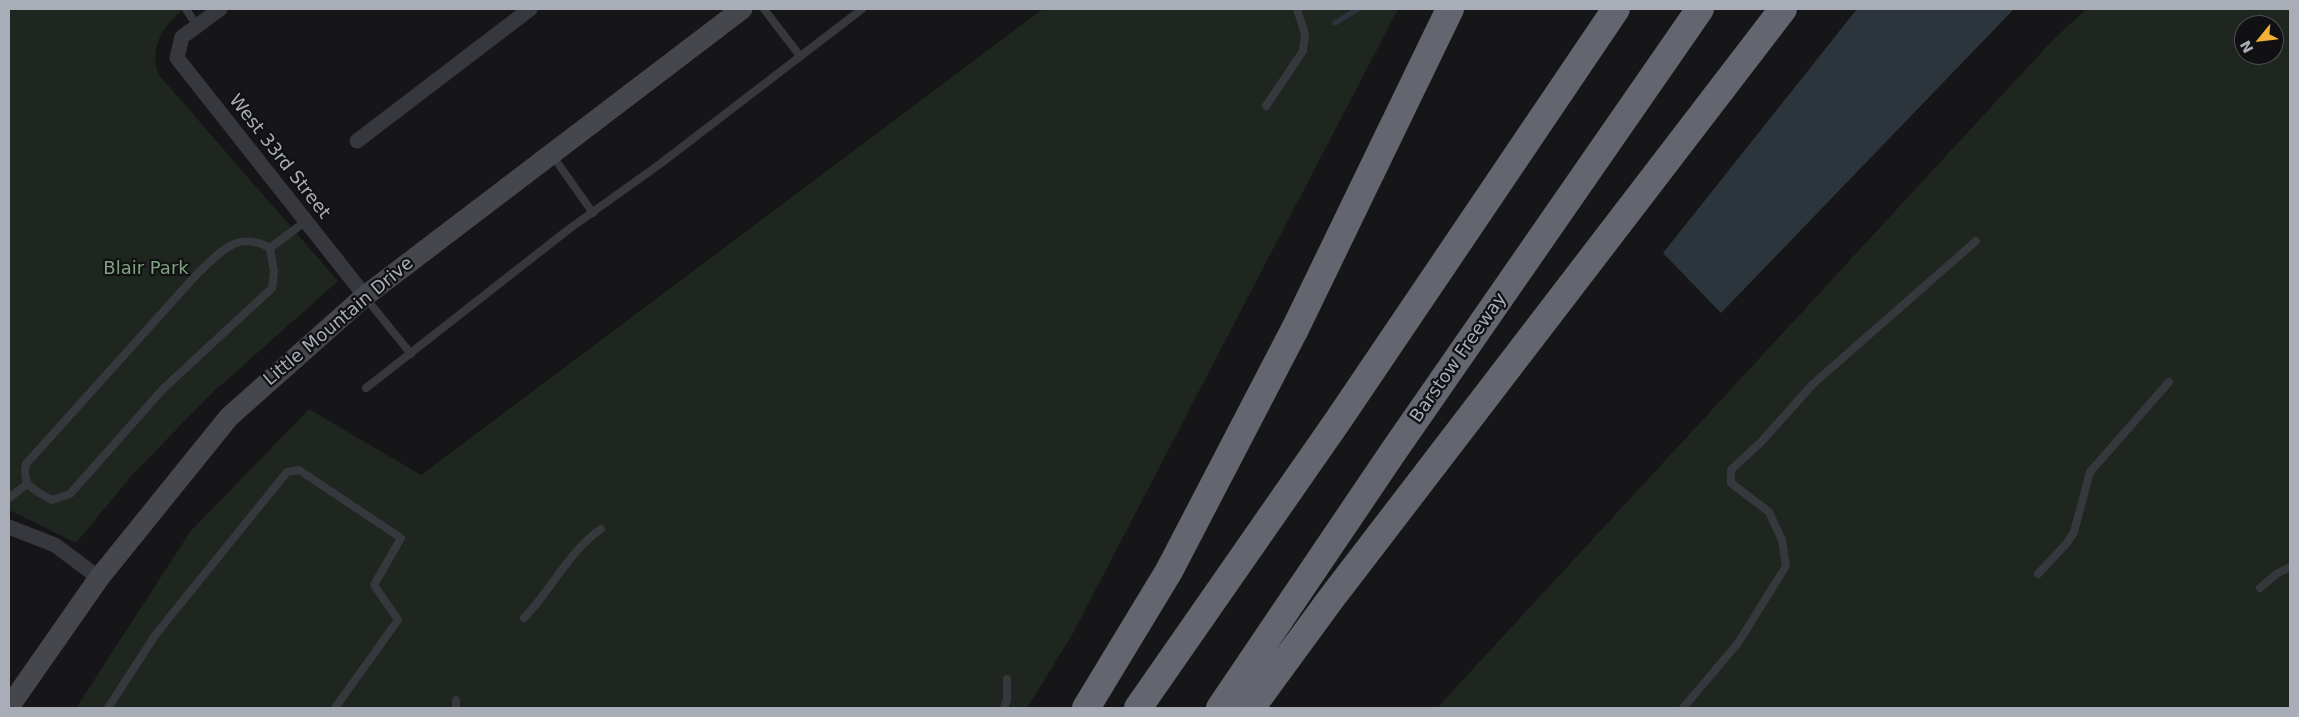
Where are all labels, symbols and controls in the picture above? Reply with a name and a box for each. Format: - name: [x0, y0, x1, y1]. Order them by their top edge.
- north arrow: [2234, 15, 2284, 65]
- text: N: [2237, 38, 2257, 56]
- street label: West 33rd Street: [224, 91, 334, 223]
- street label: Little Mountain Drive: [260, 253, 418, 391]
- park label: Blair Park: [103, 258, 189, 280]
- street label: Barstow Freeway: [1406, 289, 1512, 427]

